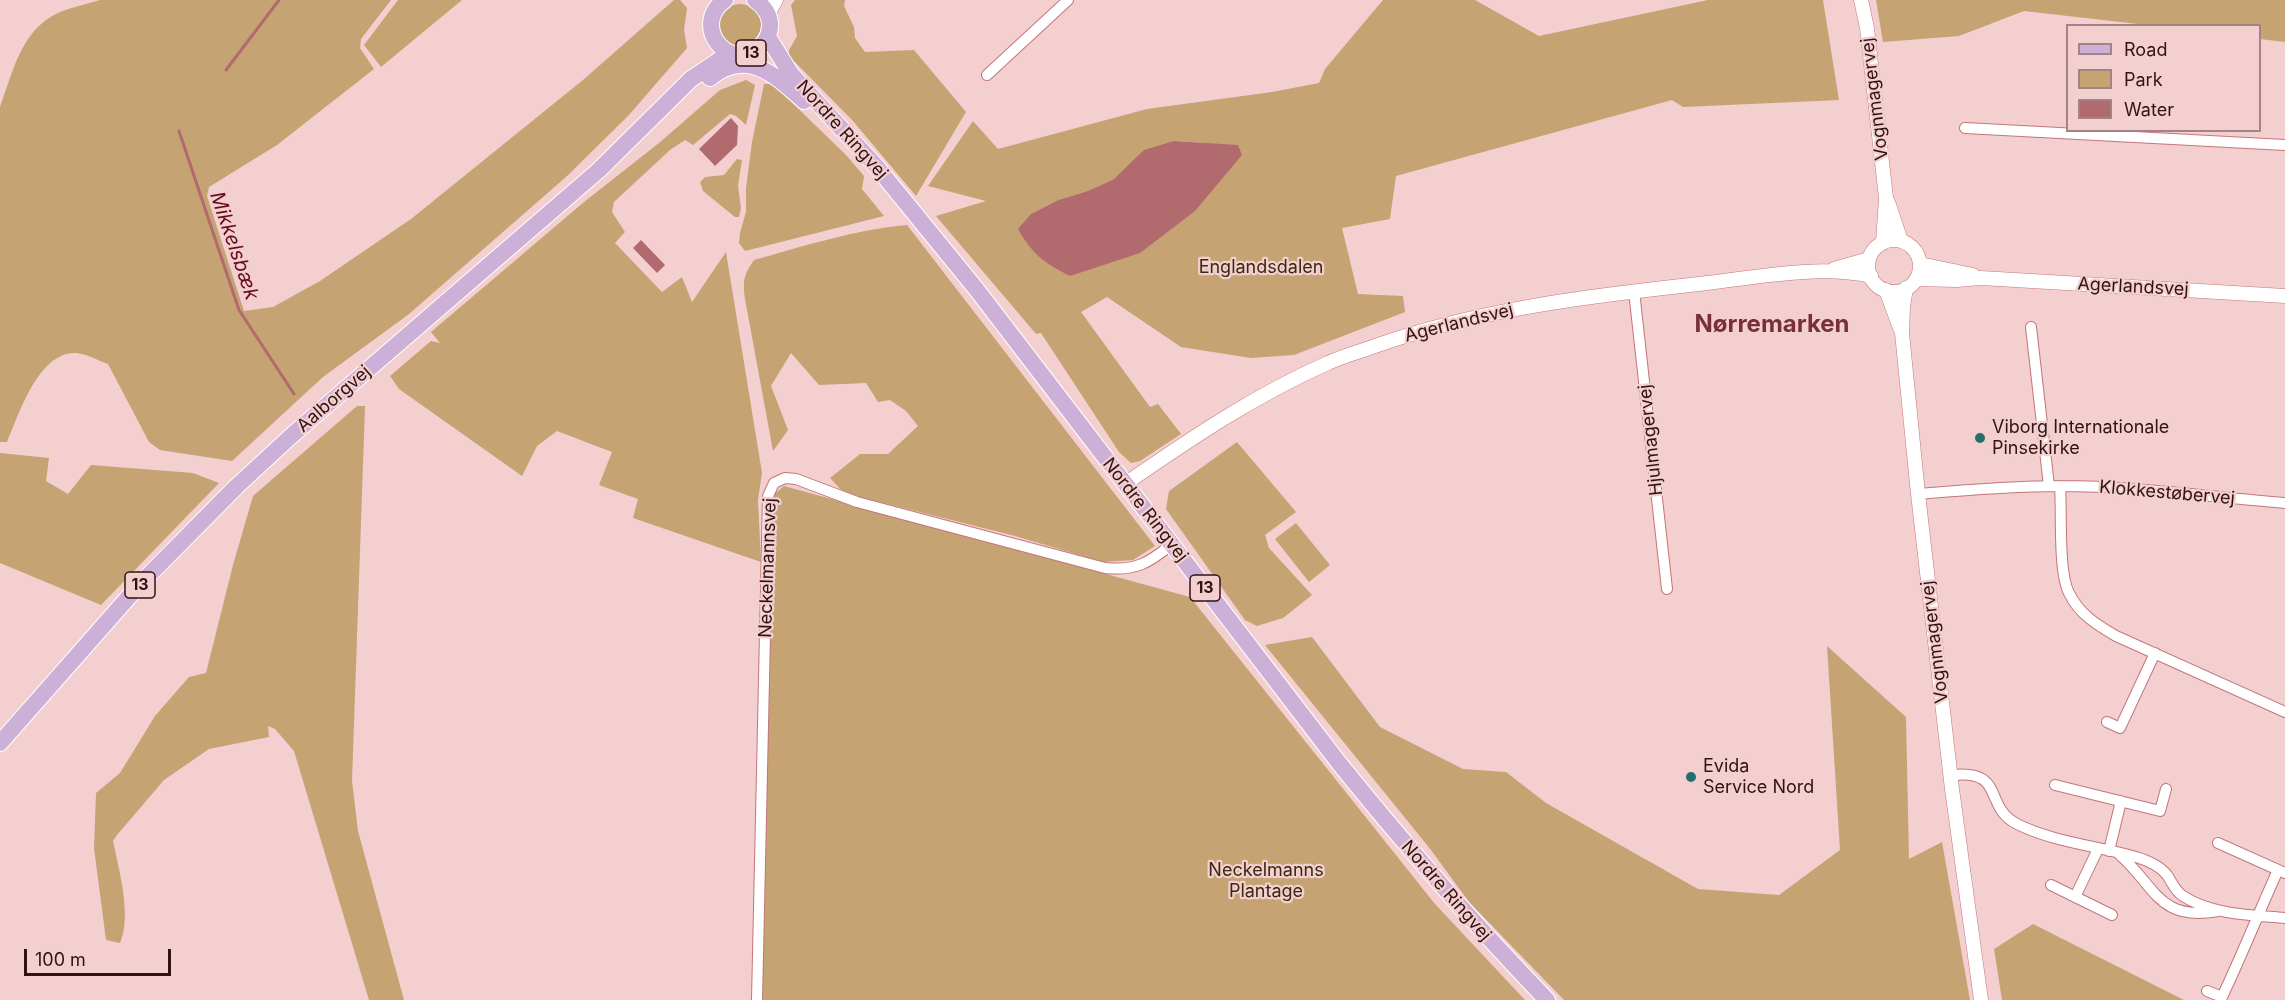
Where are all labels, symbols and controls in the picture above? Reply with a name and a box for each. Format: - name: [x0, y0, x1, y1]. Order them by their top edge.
- legend: [2066, 24, 2261, 132]
- street label: Vognmagervej: [1857, 37, 1893, 161]
- text: Road: [2124, 39, 2167, 60]
- road number: 13: [736, 40, 766, 66]
- text: Park: [2124, 69, 2163, 90]
- street label: Nordre Ringvej: [792, 76, 892, 184]
- text: Water: [2124, 99, 2174, 120]
- water label: Mikkelsbæk: [204, 189, 264, 303]
- park label: Englandsdalen: [1199, 257, 1323, 279]
- street label: Agerlandsvej: [2077, 273, 2189, 301]
- street label: Agerlandsvej: [1402, 299, 1516, 347]
- district label: Nørremarken: [1694, 311, 1850, 339]
- street label: Aalborgvej: [293, 361, 375, 437]
- street label: Hjulmagervej: [1634, 383, 1668, 497]
- place label: Viborg Internationale Pinsekirke: [1992, 417, 2169, 460]
- marker: Viborg Internationale Pinsekirke: [1973, 431, 1987, 445]
- street label: Nordre Ringvej: [1098, 454, 1192, 566]
- street label: Klokkestøbervej: [2098, 476, 2236, 510]
- street label: Neckelmannsvej: [755, 498, 781, 638]
- road number: 13: [125, 572, 155, 598]
- road number: 13: [1190, 575, 1220, 601]
- street label: Vognmagervej: [1917, 580, 1953, 704]
- place label: Evida Service Nord: [1703, 756, 1814, 798]
- marker: Evida Service Nord: [1684, 770, 1698, 784]
- street label: Nordre Ringvej: [1396, 836, 1496, 946]
- park label: Neckelmanns Plantage: [1208, 860, 1324, 902]
- scale bar: [27, 937, 174, 975]
- text: 100 m: [35, 949, 86, 970]

